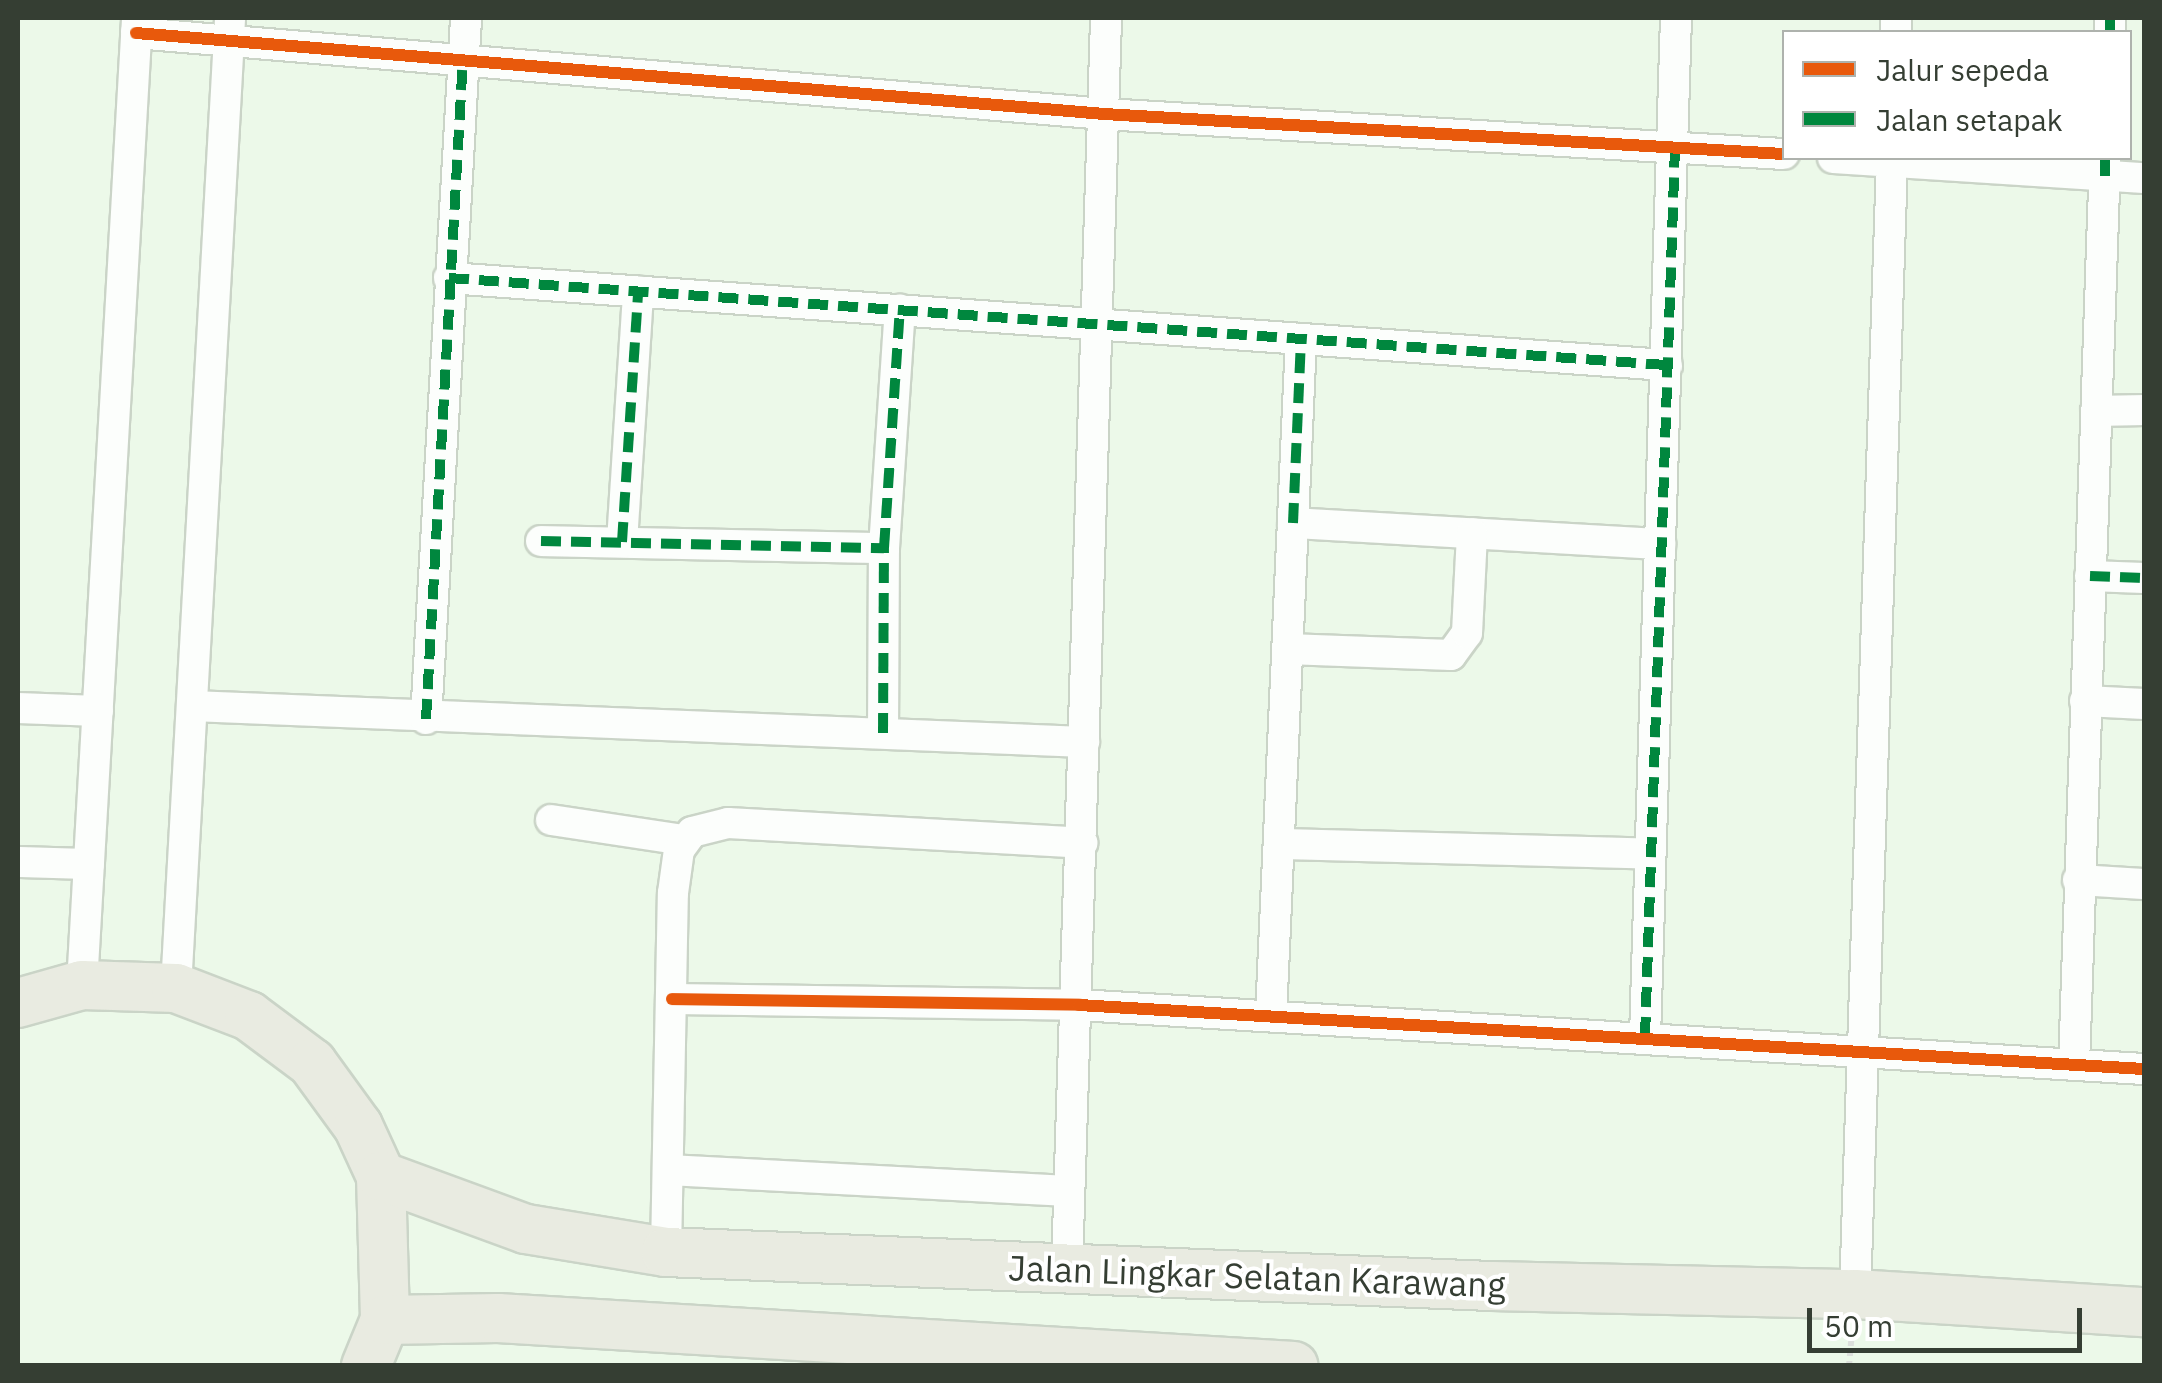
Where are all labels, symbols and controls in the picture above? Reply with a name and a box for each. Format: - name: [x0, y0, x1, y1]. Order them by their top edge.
- legend: [1782, 30, 2132, 160]
- text: Jalur sepeda: [1876, 50, 2049, 89]
- text: Jalan setapak: [1876, 100, 2062, 139]
- street label: Jalan Lingkar Selatan Karawang: [1008, 1246, 1506, 1306]
- scale bar: [1812, 1288, 2087, 1350]
- text: 50 m: [1824, 1306, 1893, 1345]

